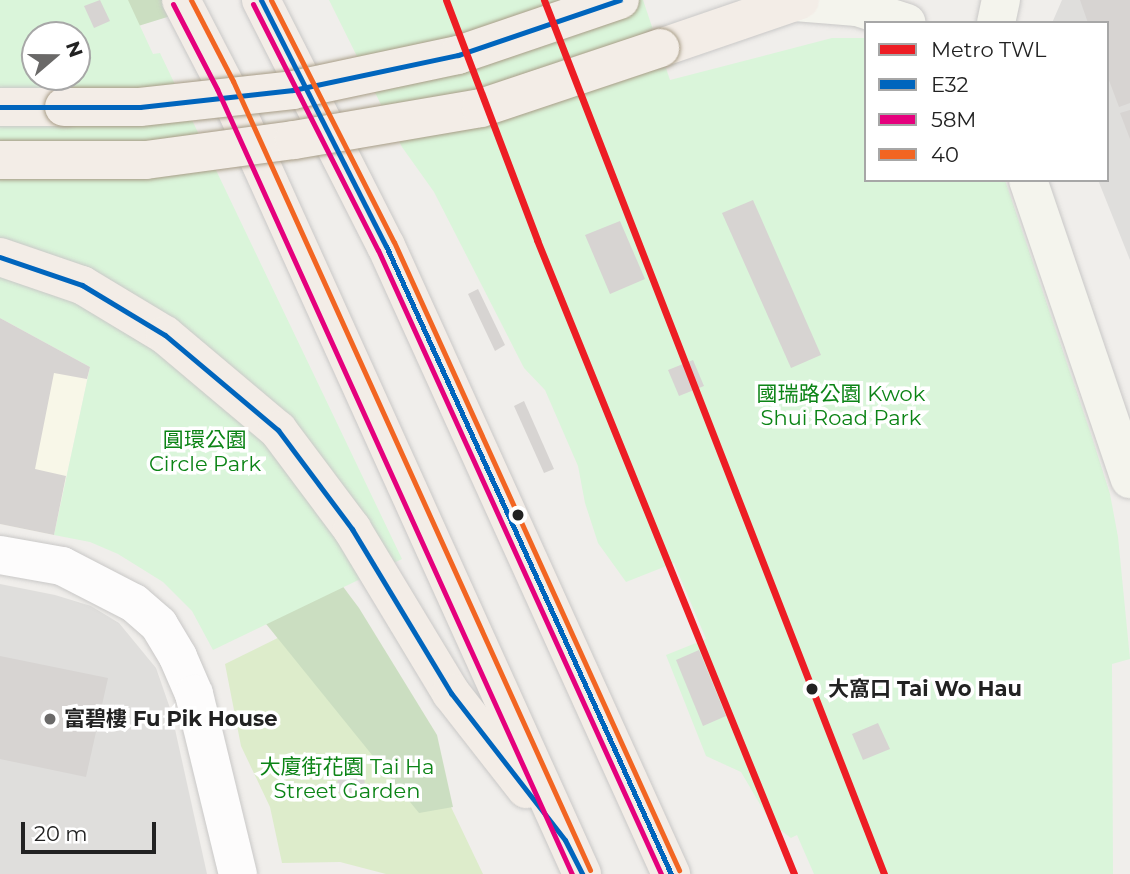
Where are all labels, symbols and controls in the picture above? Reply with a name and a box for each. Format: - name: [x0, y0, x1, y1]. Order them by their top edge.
- north arrow: [21, 21, 91, 91]
- legend: [864, 21, 1109, 182]
- text: Metro TWL: [931, 37, 1046, 62]
- text: N: [61, 38, 88, 60]
- text: E32: [931, 72, 968, 97]
- text: 58M: [931, 107, 976, 132]
- text: 40: [931, 142, 959, 167]
- park label: 國瑞路公園 Kwok Shui Road Park: [757, 381, 925, 431]
- park label: 圓環公園 Circle Park: [149, 427, 261, 477]
- unlabelled marker: [511, 508, 525, 522]
- place label: 大窩口 Tai Wo Hau: [828, 676, 1022, 702]
- marker: 大窩口 Tai Wo Hau: [802, 679, 822, 699]
- place label: 富碧樓 Fu Pik House: [64, 706, 277, 732]
- marker: 富碧樓 Fu Pik House: [42, 711, 58, 727]
- park label: 大廈街花園 Tai Ha Street Garden: [260, 754, 434, 804]
- scale bar: [24, 808, 159, 852]
- text: 20 m: [34, 821, 88, 846]

